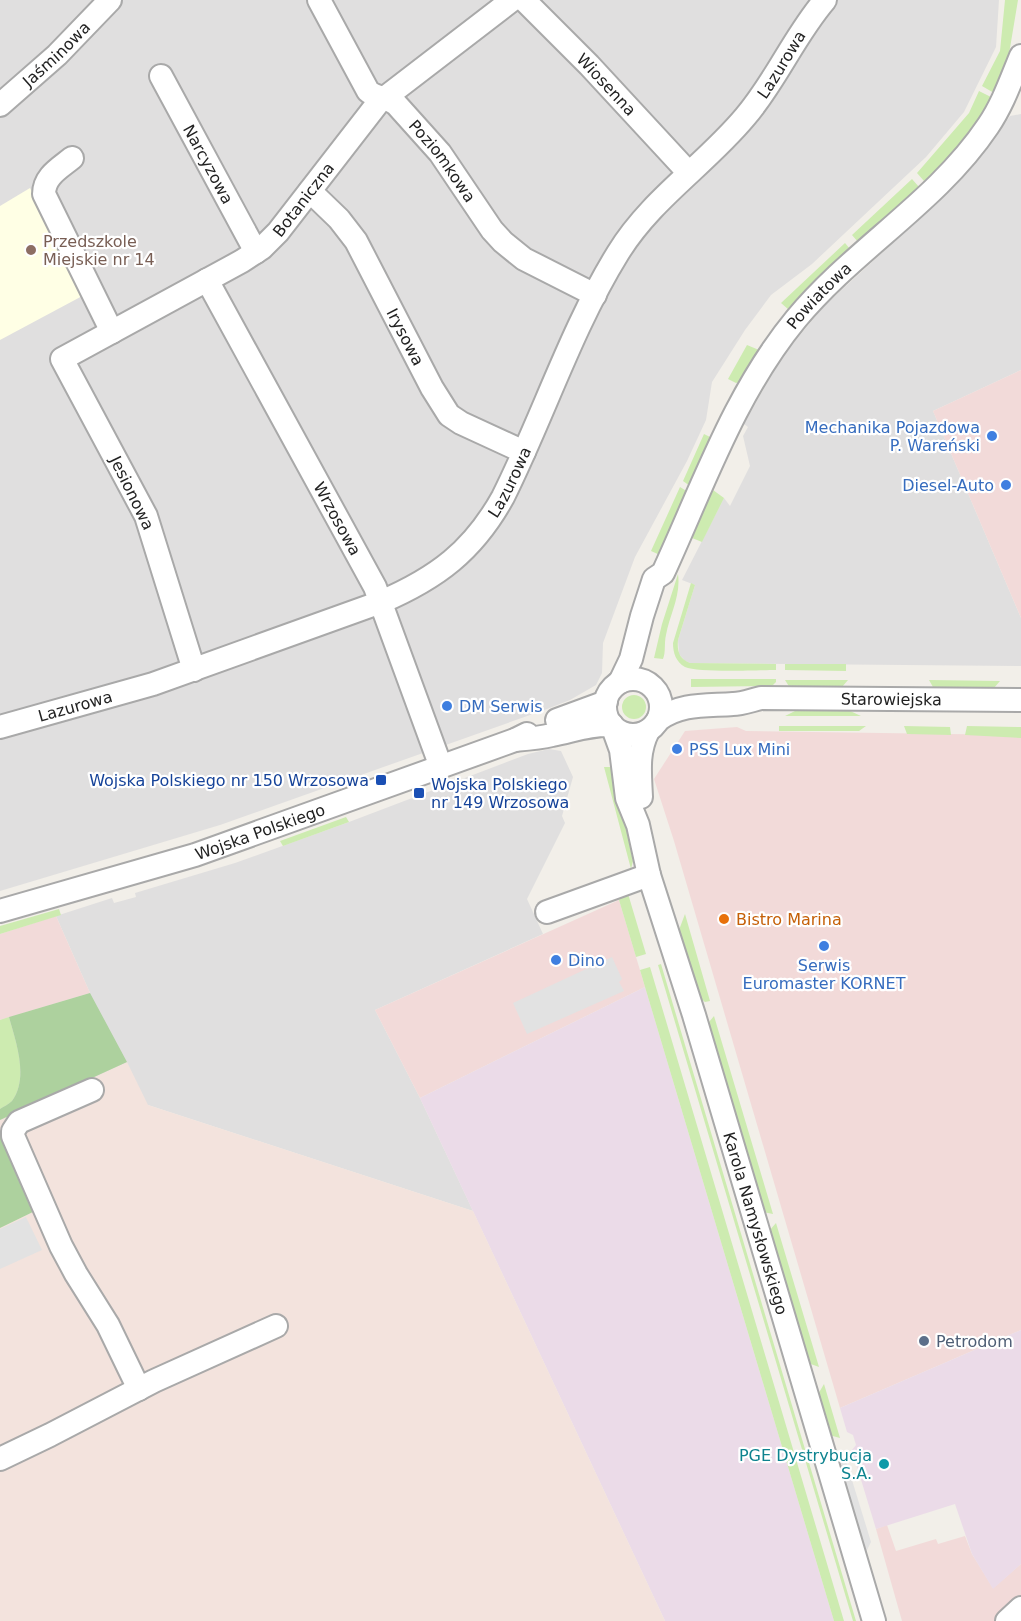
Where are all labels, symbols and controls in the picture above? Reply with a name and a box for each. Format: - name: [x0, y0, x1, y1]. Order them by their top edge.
- street label: Jaśminowa: [18, 17, 94, 91]
- street label: Lazurowa: [753, 27, 809, 102]
- street label: Wiosenna: [573, 49, 640, 119]
- street label: Poziomkowa: [405, 116, 480, 206]
- street label: Narcyzowa: [179, 121, 238, 207]
- street label: Botaniczna: [269, 159, 338, 240]
- place label: Przedszkole Miejskie nr 14: [43, 232, 155, 269]
- marker: Przedszkole Miejskie nr 14: [24, 243, 38, 257]
- street label: Powiatowa: [782, 258, 855, 333]
- street label: Irysowa: [383, 305, 428, 369]
- place label: Mechanika Pojazdowa P. Wareński: [805, 418, 980, 455]
- marker: Mechanika Pojazdowa P. Wareński: [985, 429, 999, 443]
- street label: Lazurowa: [484, 444, 535, 521]
- street label: Jesionowa: [105, 452, 158, 533]
- place label: Diesel-Auto: [902, 476, 994, 495]
- marker: Diesel-Auto: [999, 478, 1013, 492]
- street label: Wrzosowa: [310, 479, 365, 559]
- street label: Lazurowa: [36, 686, 114, 725]
- street label: Starowiejska: [841, 689, 942, 709]
- place label: DM Serwis: [459, 697, 543, 716]
- marker: DM Serwis: [440, 699, 454, 713]
- place label: PSS Lux Mini: [689, 740, 790, 759]
- marker: PSS Lux Mini: [670, 742, 684, 756]
- place label: Wojska Polskiego nr 150 Wrzosowa: [89, 771, 369, 790]
- marker: Wojska Polskiego nr 150 Wrzosowa: [374, 773, 388, 787]
- place label: Wojska Polskiego nr 149 Wrzosowa: [431, 775, 569, 812]
- marker: Wojska Polskiego nr 149 Wrzosowa: [412, 786, 426, 800]
- street label: Wojska Polskiego: [193, 800, 328, 864]
- place label: Bistro Marina: [736, 910, 842, 929]
- marker: Bistro Marina: [717, 912, 731, 926]
- marker: Serwis Euromaster KORNET: [817, 939, 831, 953]
- place label: Dino: [568, 951, 605, 970]
- marker: Dino: [549, 953, 563, 967]
- place label: Serwis Euromaster KORNET: [743, 956, 906, 993]
- street label: Karola Namysłowskiego: [720, 1130, 792, 1317]
- place label: Petrodom: [936, 1332, 1013, 1351]
- marker: Petrodom: [917, 1334, 931, 1348]
- place label: PGE Dystrybucja S.A.: [739, 1446, 872, 1483]
- marker: PGE Dystrybucja S.A.: [877, 1457, 891, 1471]

